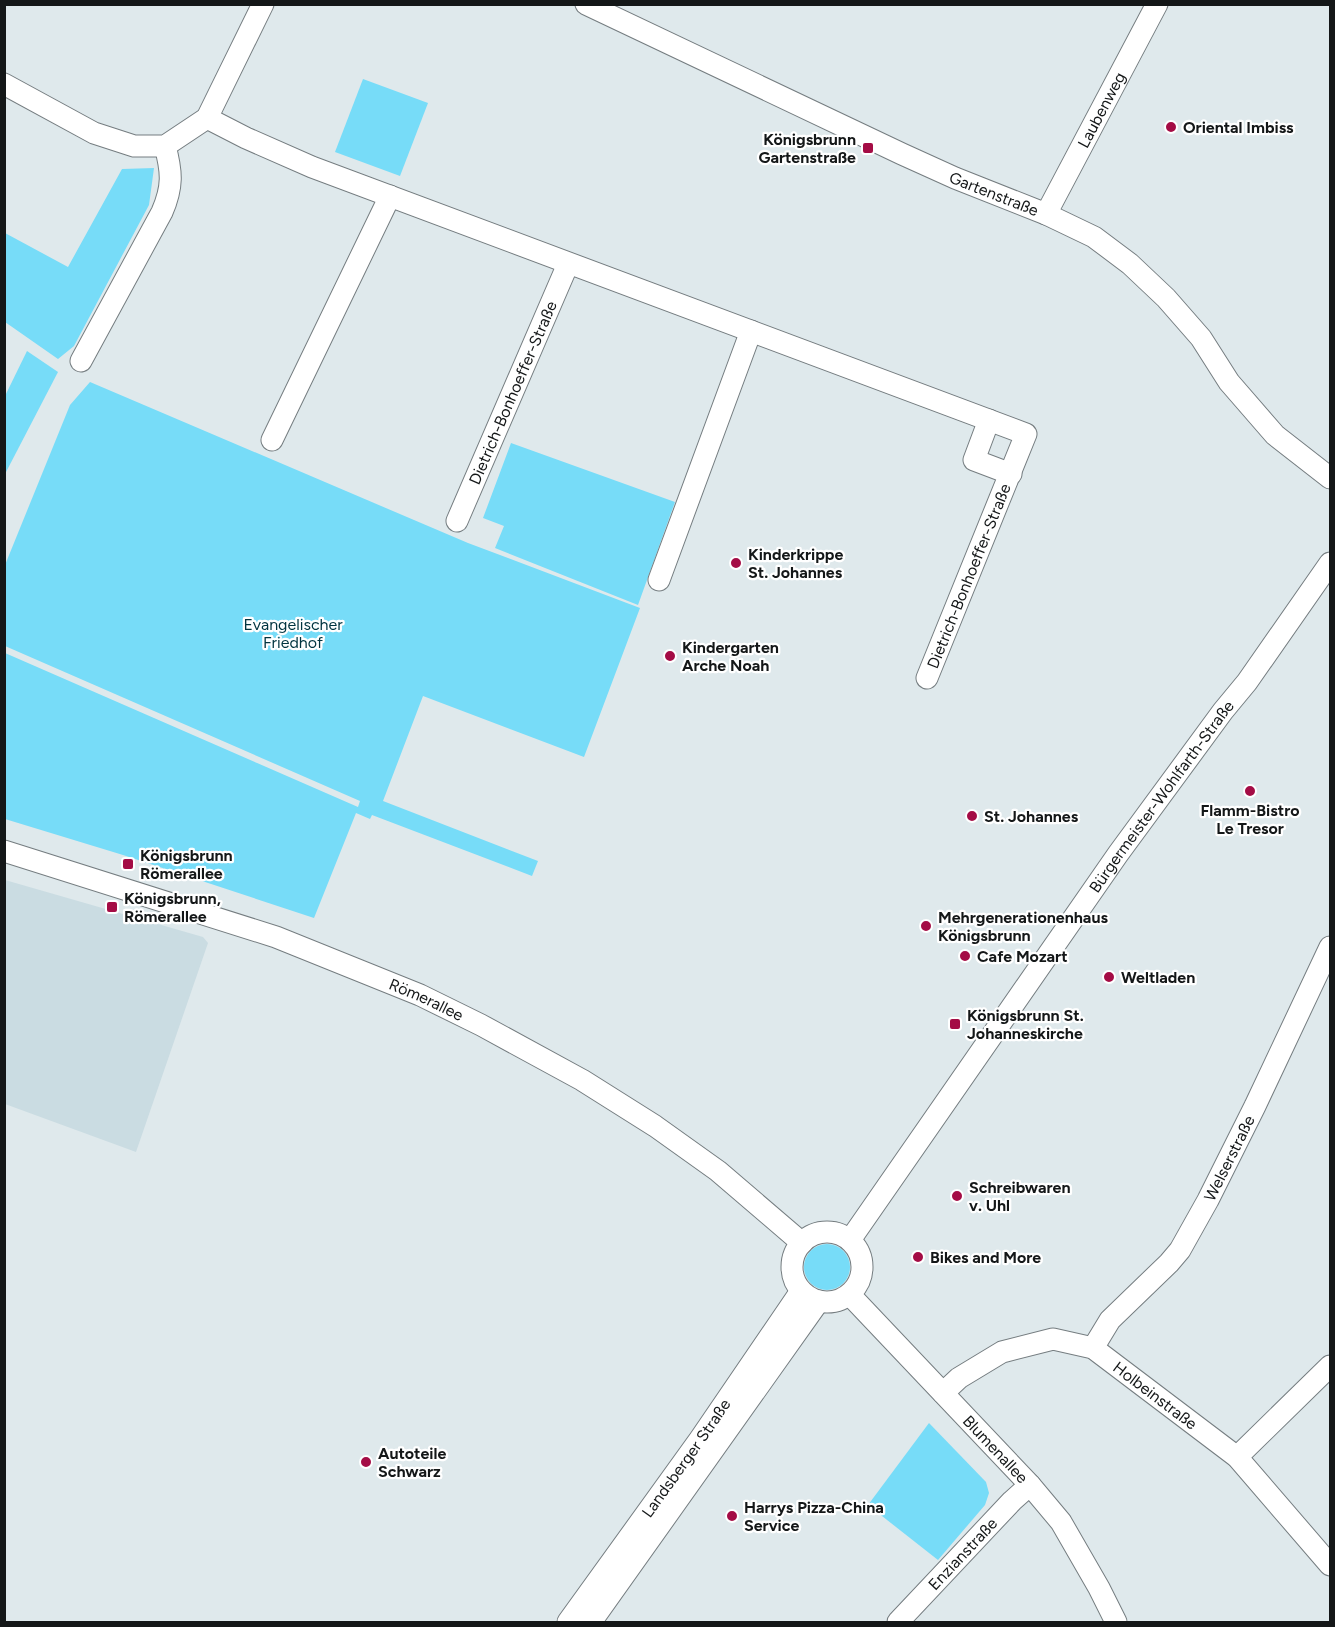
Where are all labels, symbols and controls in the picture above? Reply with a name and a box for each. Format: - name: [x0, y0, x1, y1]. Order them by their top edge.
- street label: Laubenweg: [1073, 69, 1129, 151]
- place label: Oriental Imbiss: [1183, 118, 1294, 137]
- marker: Oriental Imbiss: [1164, 120, 1178, 134]
- place label: Königsbrunn Gartenstraße: [759, 130, 856, 167]
- marker: Königsbrunn Gartenstraße: [861, 141, 875, 155]
- street label: Gartenstraße: [947, 167, 1042, 220]
- street label: Dietrich-Bonhoeffer-Straße: [465, 298, 561, 487]
- street label: Dietrich-Bonhoeffer-Straße: [923, 481, 1015, 671]
- place label: Kinderkrippe St. Johannes: [748, 545, 843, 582]
- marker: Kinderkrippe St. Johannes: [729, 556, 743, 570]
- park label: Evangelischer Friedhof: [243, 615, 343, 652]
- place label: Kindergarten Arche Noah: [682, 638, 779, 675]
- marker: Kindergarten Arche Noah: [663, 649, 677, 663]
- street label: Bürgermeister-Wohlfarth-Straße: [1085, 696, 1238, 896]
- marker: Flamm-Bistro Le Tresor: [1243, 784, 1257, 798]
- place label: Flamm-Bistro Le Tresor: [1201, 801, 1300, 838]
- place label: St. Johannes: [984, 807, 1079, 826]
- marker: St. Johannes: [965, 809, 979, 823]
- place label: Königsbrunn Römerallee: [140, 846, 233, 883]
- marker: Königsbrunn Römerallee: [121, 857, 135, 871]
- place label: Königsbrunn, Römerallee: [124, 889, 221, 926]
- marker: Königsbrunn, Römerallee: [105, 900, 119, 914]
- place label: Mehrgenerationenhaus Königsbrunn: [938, 908, 1108, 945]
- marker: Mehrgenerationenhaus Königsbrunn: [919, 919, 933, 933]
- place label: Cafe Mozart: [977, 947, 1068, 966]
- marker: Cafe Mozart: [958, 949, 972, 963]
- place label: Weltladen: [1121, 968, 1195, 987]
- marker: Weltladen: [1102, 970, 1116, 984]
- street label: Römerallee: [386, 974, 467, 1025]
- place label: Königsbrunn St. Johanneskirche: [967, 1006, 1084, 1043]
- marker: Königsbrunn St. Johanneskirche: [948, 1017, 962, 1031]
- street label: Welserstraße: [1200, 1112, 1258, 1204]
- place label: Schreibwaren v. Uhl: [969, 1178, 1071, 1215]
- marker: Schreibwaren v. Uhl: [950, 1189, 964, 1203]
- place label: Bikes and More: [930, 1248, 1041, 1267]
- marker: Bikes and More: [911, 1250, 925, 1264]
- street label: Holbeinstraße: [1110, 1357, 1201, 1433]
- street label: Landsberger Straße: [637, 1395, 734, 1521]
- street label: Blumenallee: [959, 1411, 1033, 1487]
- place label: Autoteile Schwarz: [378, 1444, 446, 1481]
- marker: Autoteile Schwarz: [359, 1455, 373, 1469]
- place label: Harrys Pizza-China Service: [744, 1498, 884, 1535]
- marker: Harrys Pizza-China Service: [725, 1509, 739, 1523]
- street label: Enzianstraße: [924, 1513, 1001, 1594]

